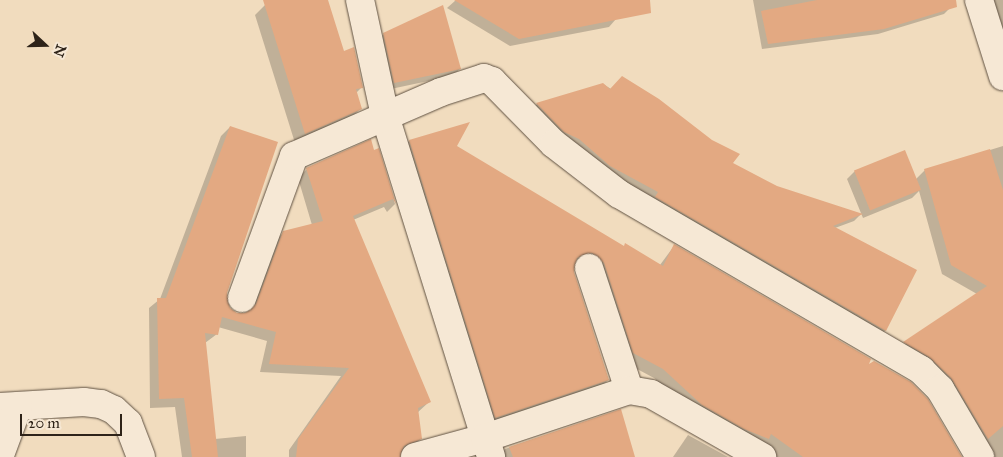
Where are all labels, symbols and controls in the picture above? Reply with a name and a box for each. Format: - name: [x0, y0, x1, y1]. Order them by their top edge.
- north arrow: [20, 20, 70, 70]
- text: N: [49, 42, 70, 59]
- scale bar: [22, 404, 125, 436]
- text: 20 m: [28, 414, 60, 432]

